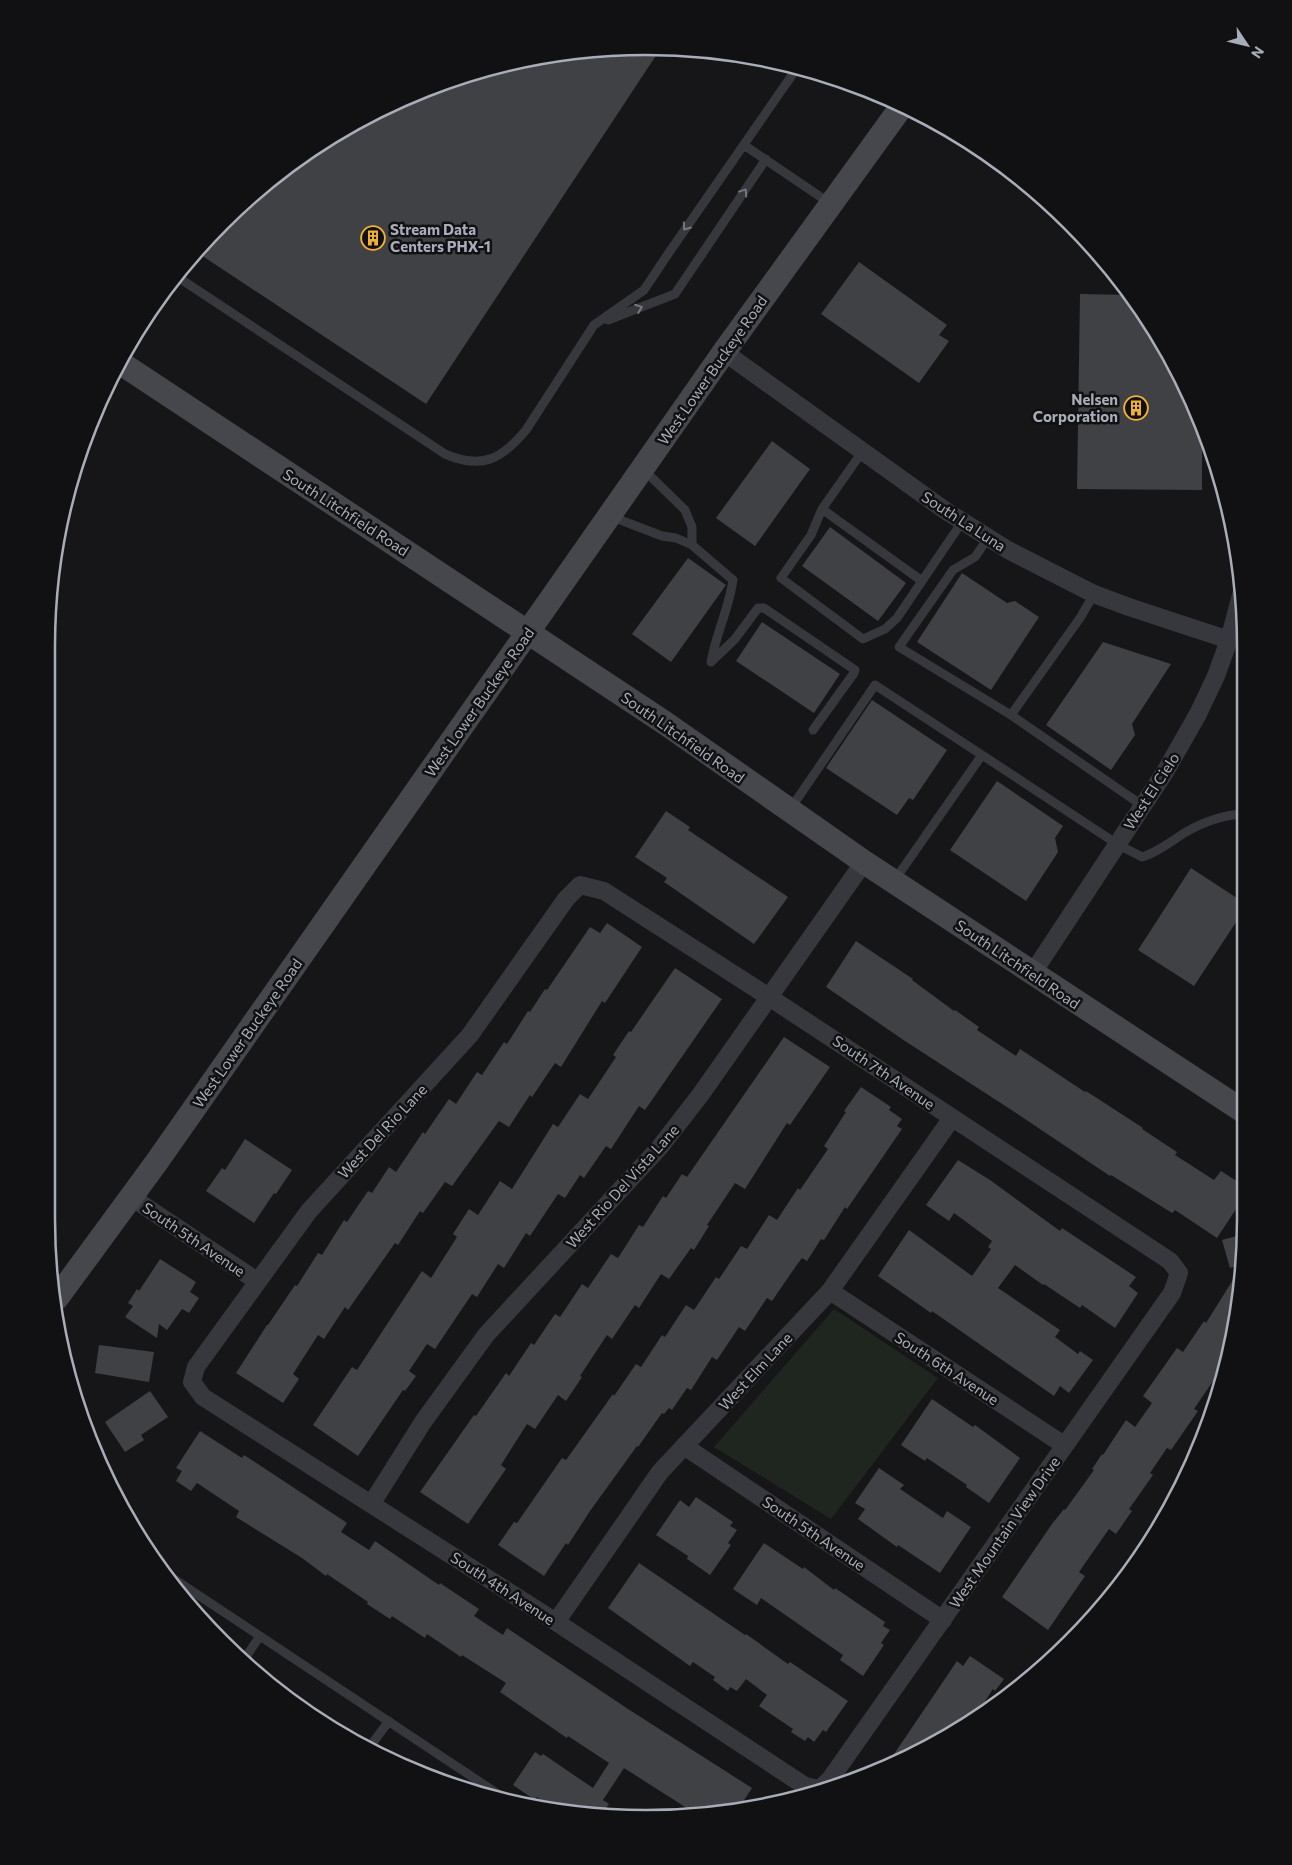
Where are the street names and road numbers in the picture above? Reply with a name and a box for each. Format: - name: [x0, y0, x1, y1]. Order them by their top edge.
- street label: West Lower Buckeye Road: [654, 292, 770, 448]
- street label: South Litchfield Road: [280, 465, 412, 559]
- street label: South La Luna: [919, 487, 1009, 555]
- street label: West Lower Buckeye Road: [421, 624, 537, 780]
- street label: South Litchfield Road: [618, 688, 748, 786]
- street label: West El Cielo: [1119, 749, 1183, 833]
- street label: South Litchfield Road: [952, 916, 1084, 1012]
- street label: West Lower Buckeye Road: [189, 955, 305, 1111]
- street label: South 7th Avenue: [830, 1031, 939, 1113]
- street label: West Del Rio Lane: [334, 1080, 430, 1182]
- street label: West Rio Del Vista Lane: [562, 1120, 682, 1252]
- street label: South 5th Avenue: [139, 1198, 249, 1280]
- street label: West Elm Lane: [714, 1328, 796, 1414]
- street label: South 6th Avenue: [892, 1328, 1002, 1408]
- street label: West Mountain View Drive: [945, 1453, 1063, 1611]
- street label: South 5th Avenue: [759, 1492, 869, 1574]
- street label: South 4th Avenue: [448, 1548, 558, 1628]

